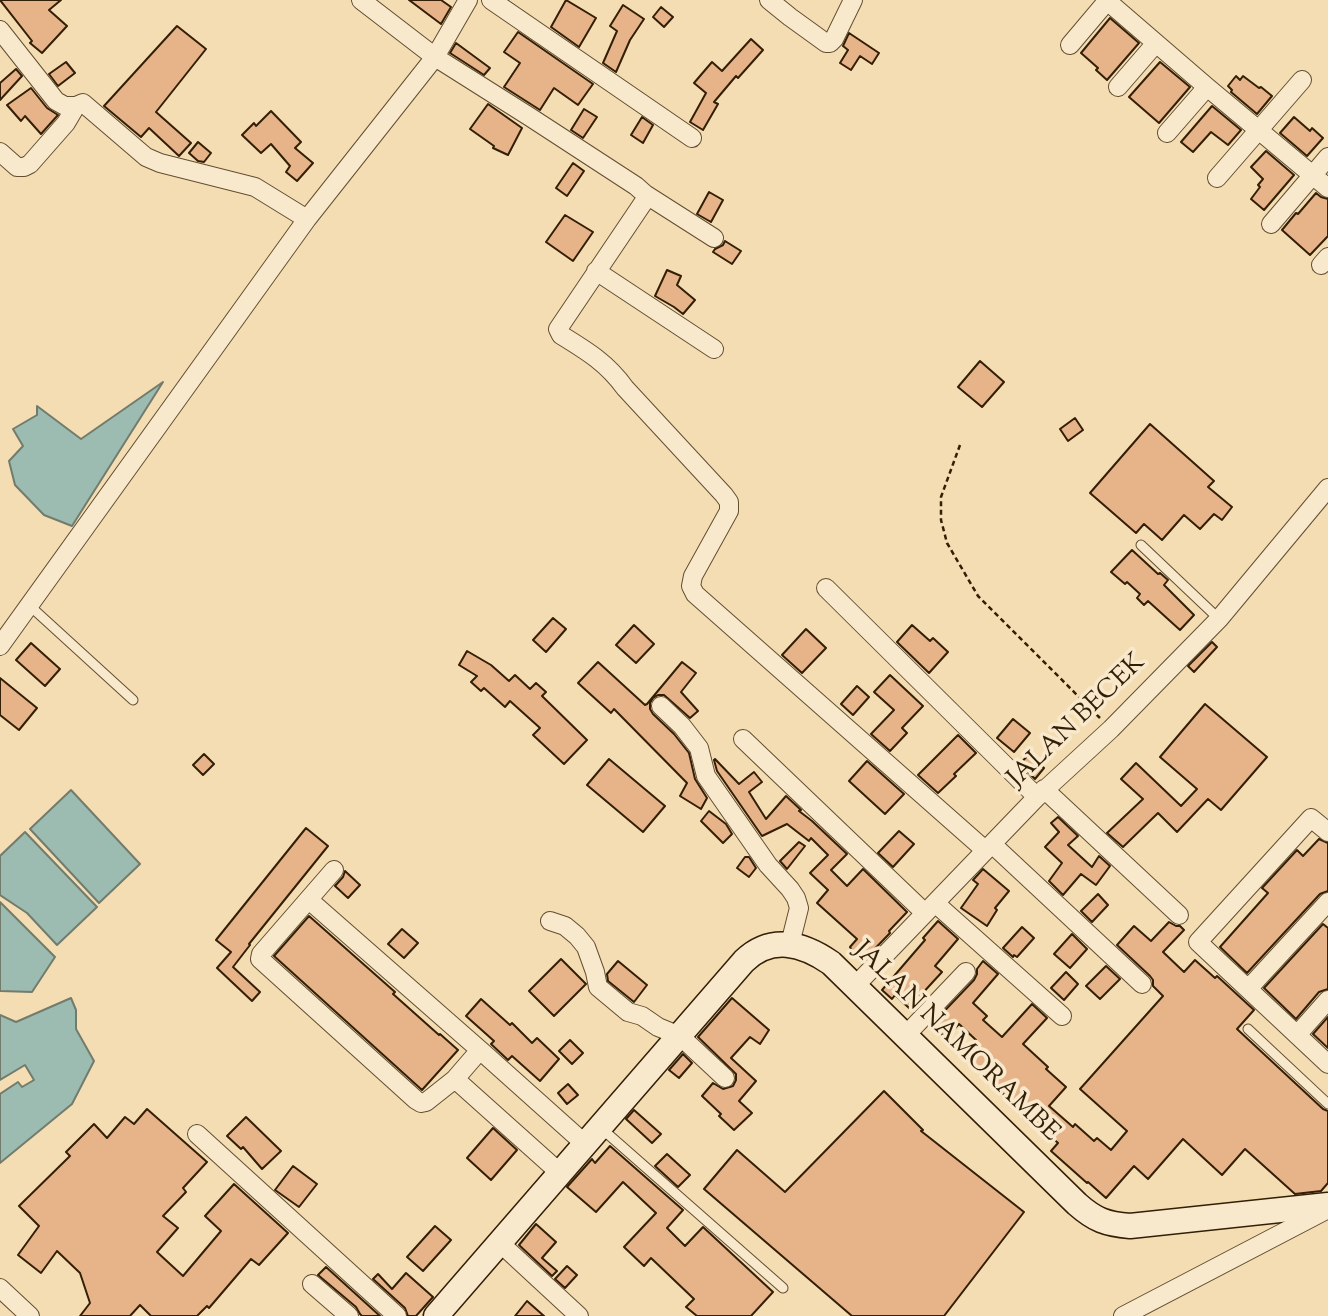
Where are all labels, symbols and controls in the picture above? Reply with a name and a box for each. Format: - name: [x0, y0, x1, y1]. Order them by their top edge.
- street label: JALAN BECEK: [1003, 648, 1153, 796]
- street label: JALAN NAMORAMBE: [845, 936, 1065, 1150]

